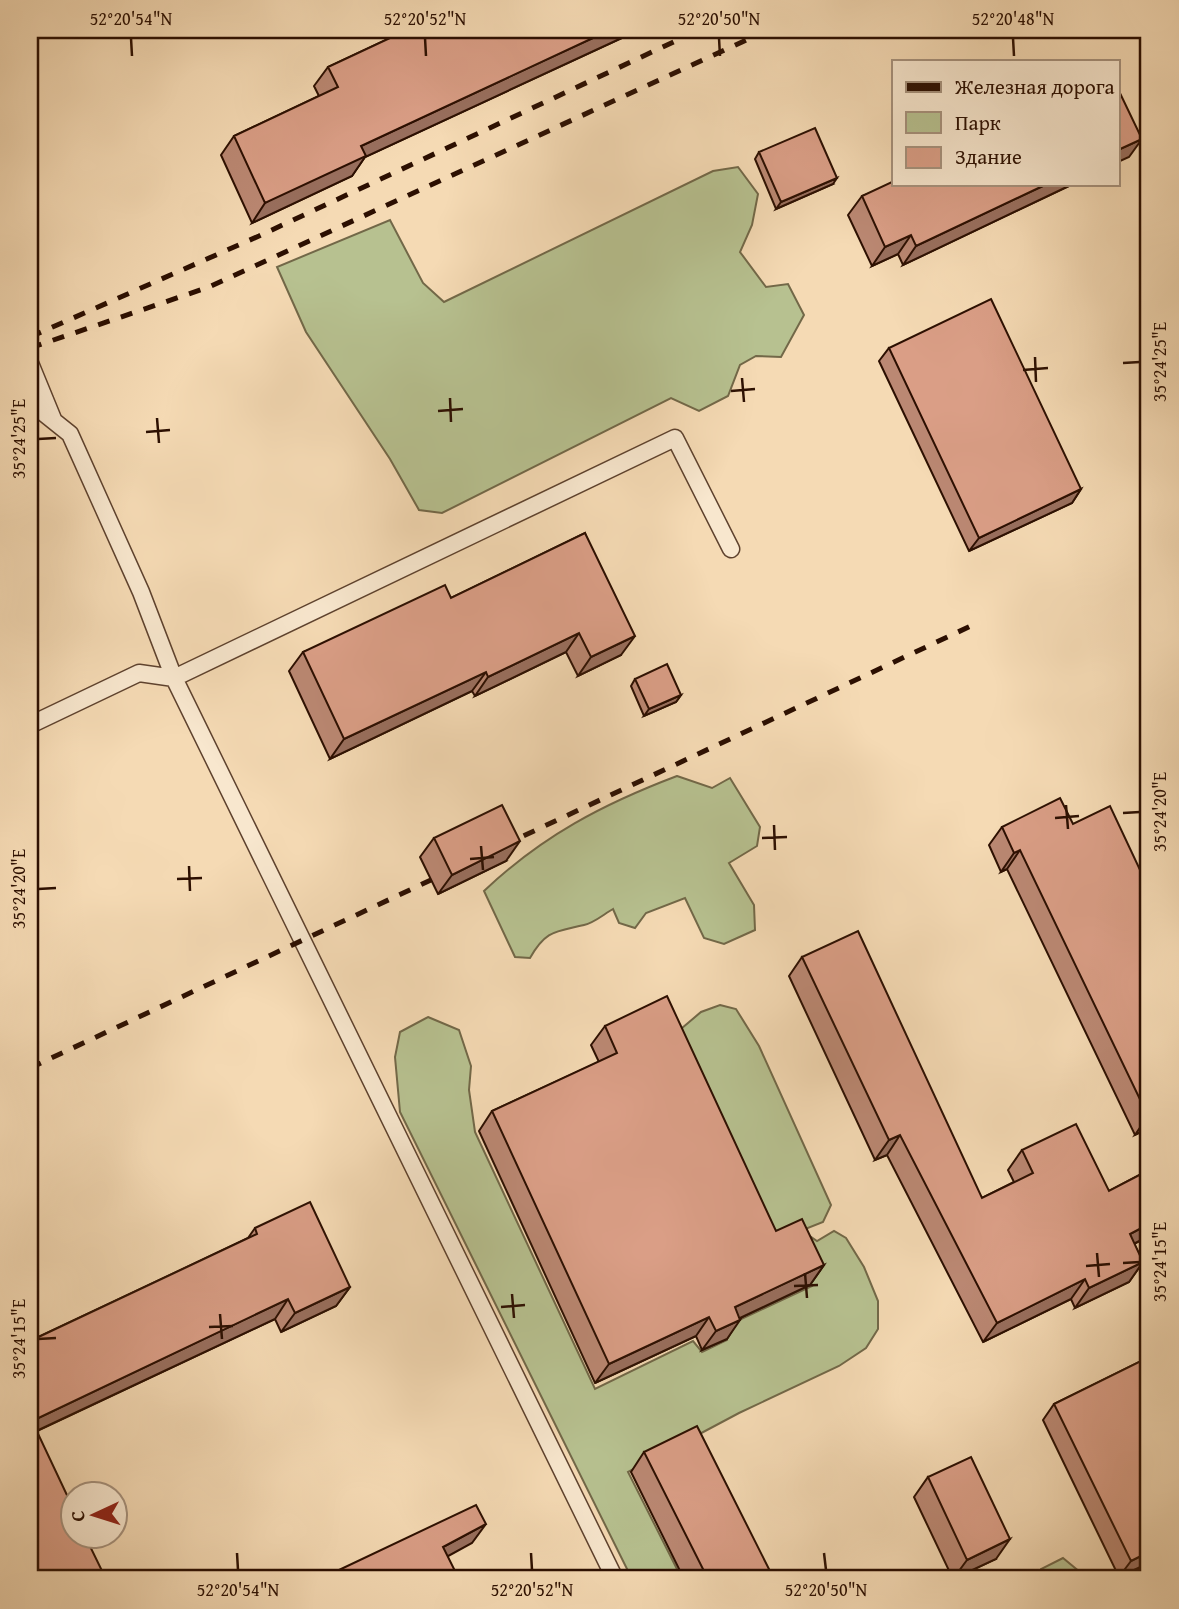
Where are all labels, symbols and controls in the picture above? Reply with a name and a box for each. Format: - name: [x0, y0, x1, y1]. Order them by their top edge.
- text: 52°20'54"N: [90, 5, 173, 32]
- text: 52°20'52"N: [384, 5, 467, 32]
- text: 52°20'50"N: [678, 5, 761, 32]
- text: 52°20'48"N: [972, 5, 1055, 32]
- legend: [892, 60, 1120, 186]
- text: Железная дорога: [954, 71, 1115, 102]
- text: Парк: [955, 107, 1001, 138]
- text: Здание: [955, 141, 1022, 172]
- text: 35°24'25"E: [1146, 322, 1173, 402]
- text: 35°24'25"E: [5, 399, 32, 479]
- text: 35°24'20"E: [1146, 772, 1173, 852]
- text: 35°24'20"E: [5, 849, 32, 929]
- text: 35°24'15"E: [1146, 1222, 1173, 1302]
- text: 35°24'15"E: [5, 1299, 32, 1379]
- north arrow: [60, 1480, 130, 1550]
- text: С: [63, 1510, 91, 1523]
- text: 52°20'54"N: [197, 1576, 280, 1603]
- text: 52°20'52"N: [491, 1576, 574, 1603]
- text: 52°20'50"N: [785, 1576, 868, 1603]

